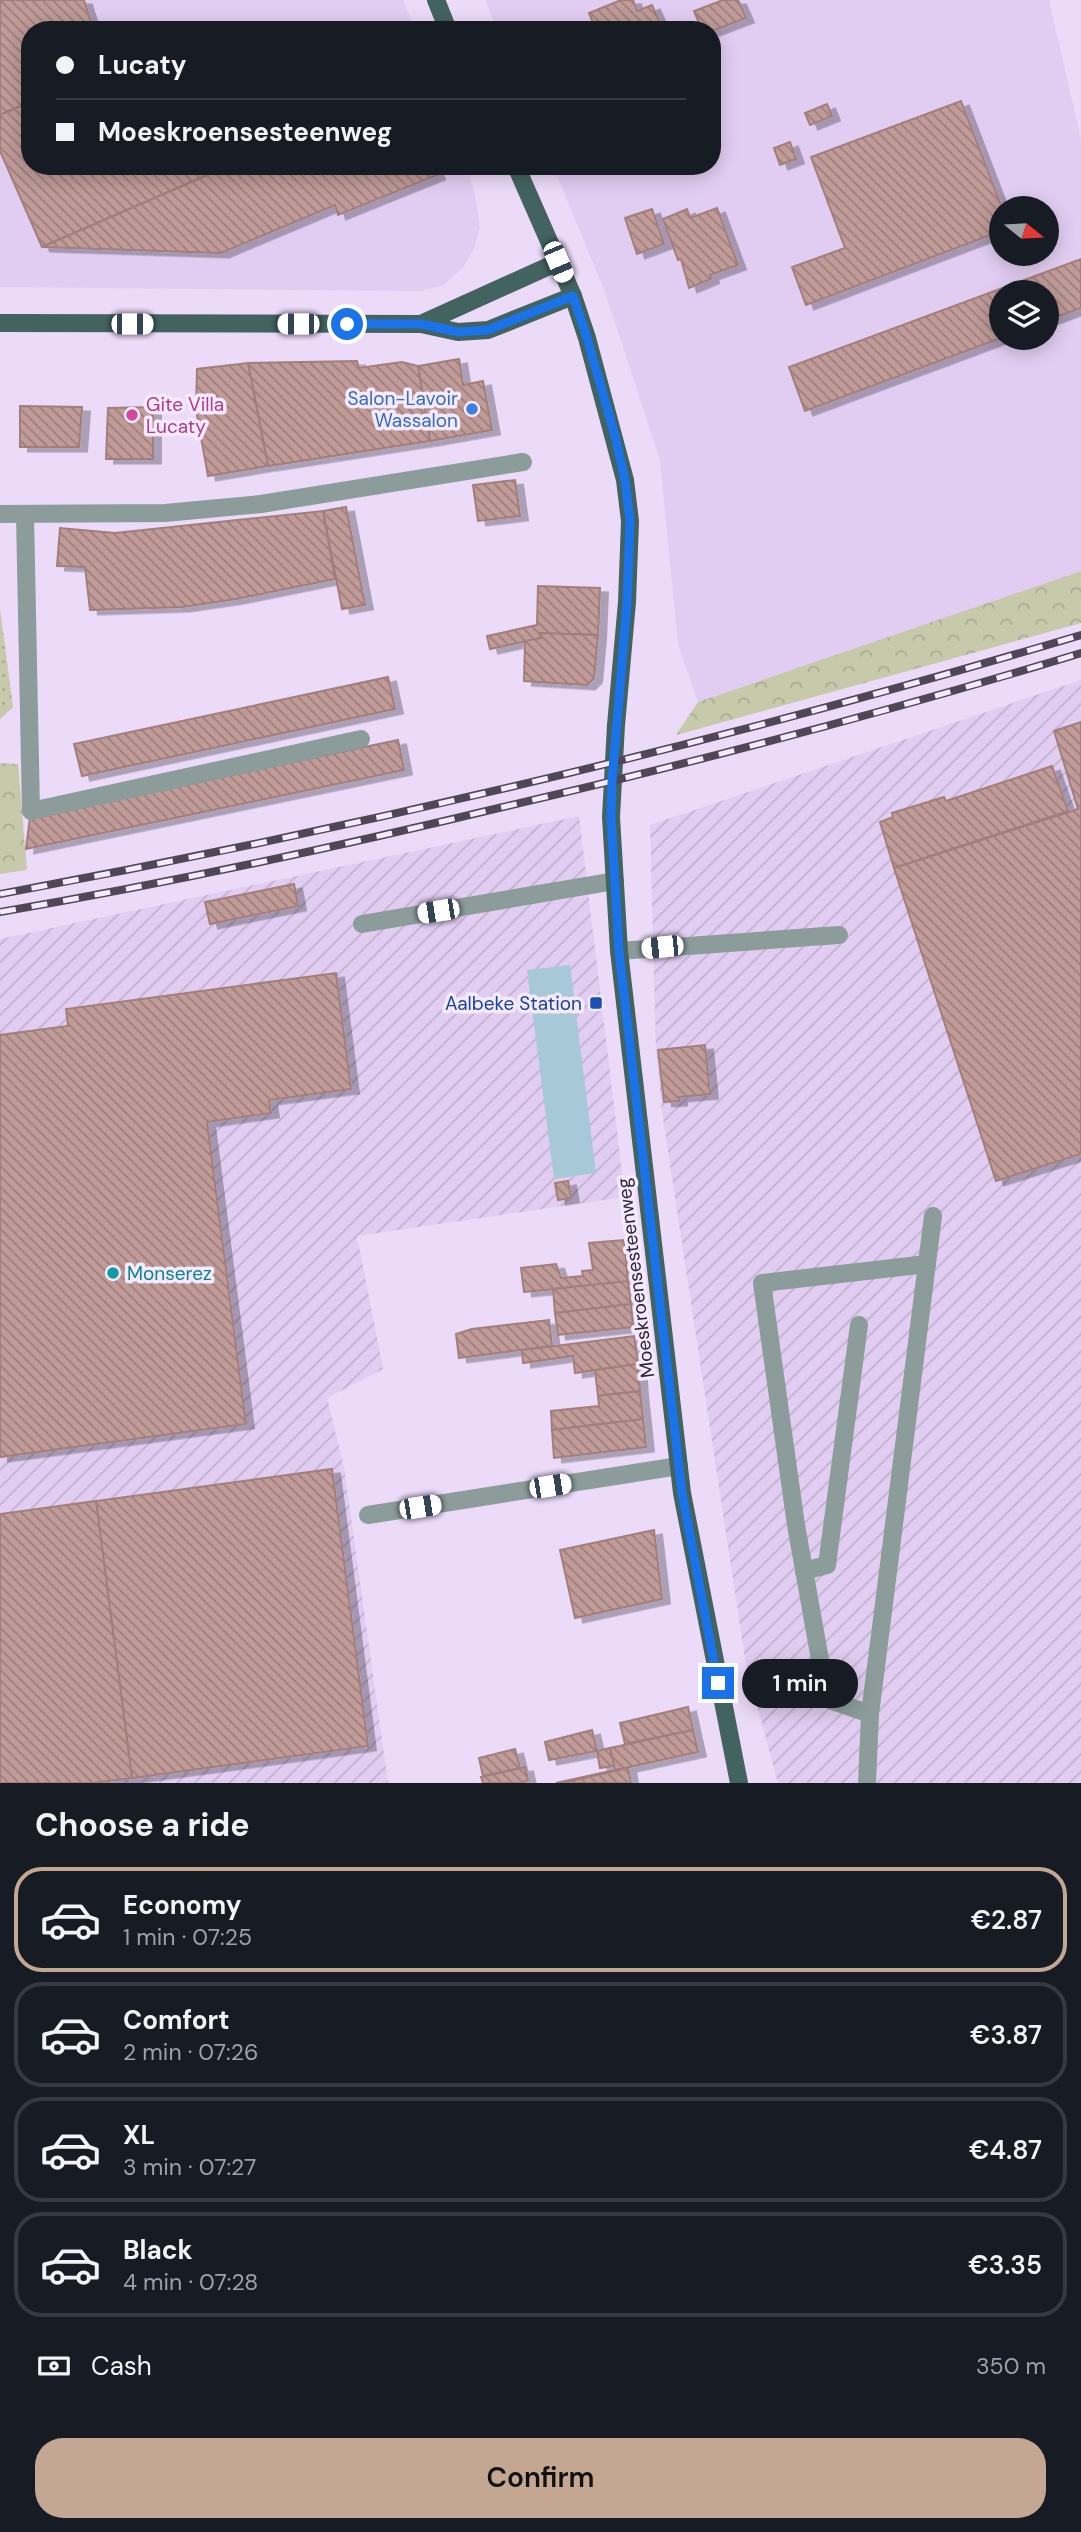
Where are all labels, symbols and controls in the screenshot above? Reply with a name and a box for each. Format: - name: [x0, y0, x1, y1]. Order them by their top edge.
- text: Lucaty: [98, 48, 186, 82]
- text: Moeskroensesteenweg: [98, 115, 392, 149]
- north arrow: [989, 196, 1059, 266]
- map controls: [989, 196, 1059, 350]
- car: [541, 239, 576, 285]
- button: layers: [989, 280, 1059, 350]
- route start: [331, 308, 363, 340]
- car: [112, 314, 154, 335]
- car: [278, 314, 320, 335]
- place label: Salon-Lavoir Wassalon: [348, 386, 458, 433]
- place label: Gite Villa Lucaty: [146, 392, 224, 439]
- marker: Salon-Lavoir Wassalon: [464, 401, 480, 417]
- marker: Gite Villa Lucaty: [124, 407, 140, 423]
- car: [416, 897, 461, 925]
- car: [641, 934, 684, 960]
- place label: Aalbeke Station: [445, 991, 582, 1016]
- marker: Aalbeke Station: [588, 995, 604, 1011]
- street label: Moeskroensesteenweg: [611, 1176, 660, 1379]
- place label: Monserez: [127, 1261, 212, 1286]
- marker: Monserez: [105, 1265, 121, 1281]
- car: [528, 1472, 573, 1500]
- car: [398, 1493, 443, 1521]
- callout: 1 min: [742, 1658, 858, 1708]
- route end: [702, 1667, 734, 1699]
- text: 1 min: [773, 1668, 827, 1698]
- text: Choose a ride: [35, 1804, 250, 1846]
- icon: car: [39, 1888, 102, 1951]
- text: Economy: [123, 1888, 241, 1922]
- text: €2.87: [971, 1903, 1042, 1937]
- text: 1 min · 07:25: [123, 1922, 252, 1952]
- icon: car: [39, 2003, 102, 2066]
- text: Comfort: [123, 2003, 229, 2037]
- text: €3.87: [970, 2018, 1042, 2052]
- text: 2 min · 07:26: [123, 2037, 258, 2067]
- icon: car: [39, 2118, 102, 2181]
- text: XL: [123, 2118, 155, 2152]
- text: €4.87: [969, 2133, 1042, 2167]
- text: 3 min · 07:27: [123, 2152, 256, 2182]
- icon: car: [39, 2233, 102, 2296]
- text: Black: [123, 2233, 193, 2267]
- text: €3.35: [968, 2248, 1042, 2282]
- text: 4 min · 07:28: [123, 2267, 258, 2297]
- icon: cash: [35, 2347, 73, 2385]
- text: Cash: [91, 2349, 152, 2383]
- text: 350 m: [976, 2351, 1046, 2381]
- button: Confirm: [35, 2438, 1046, 2518]

